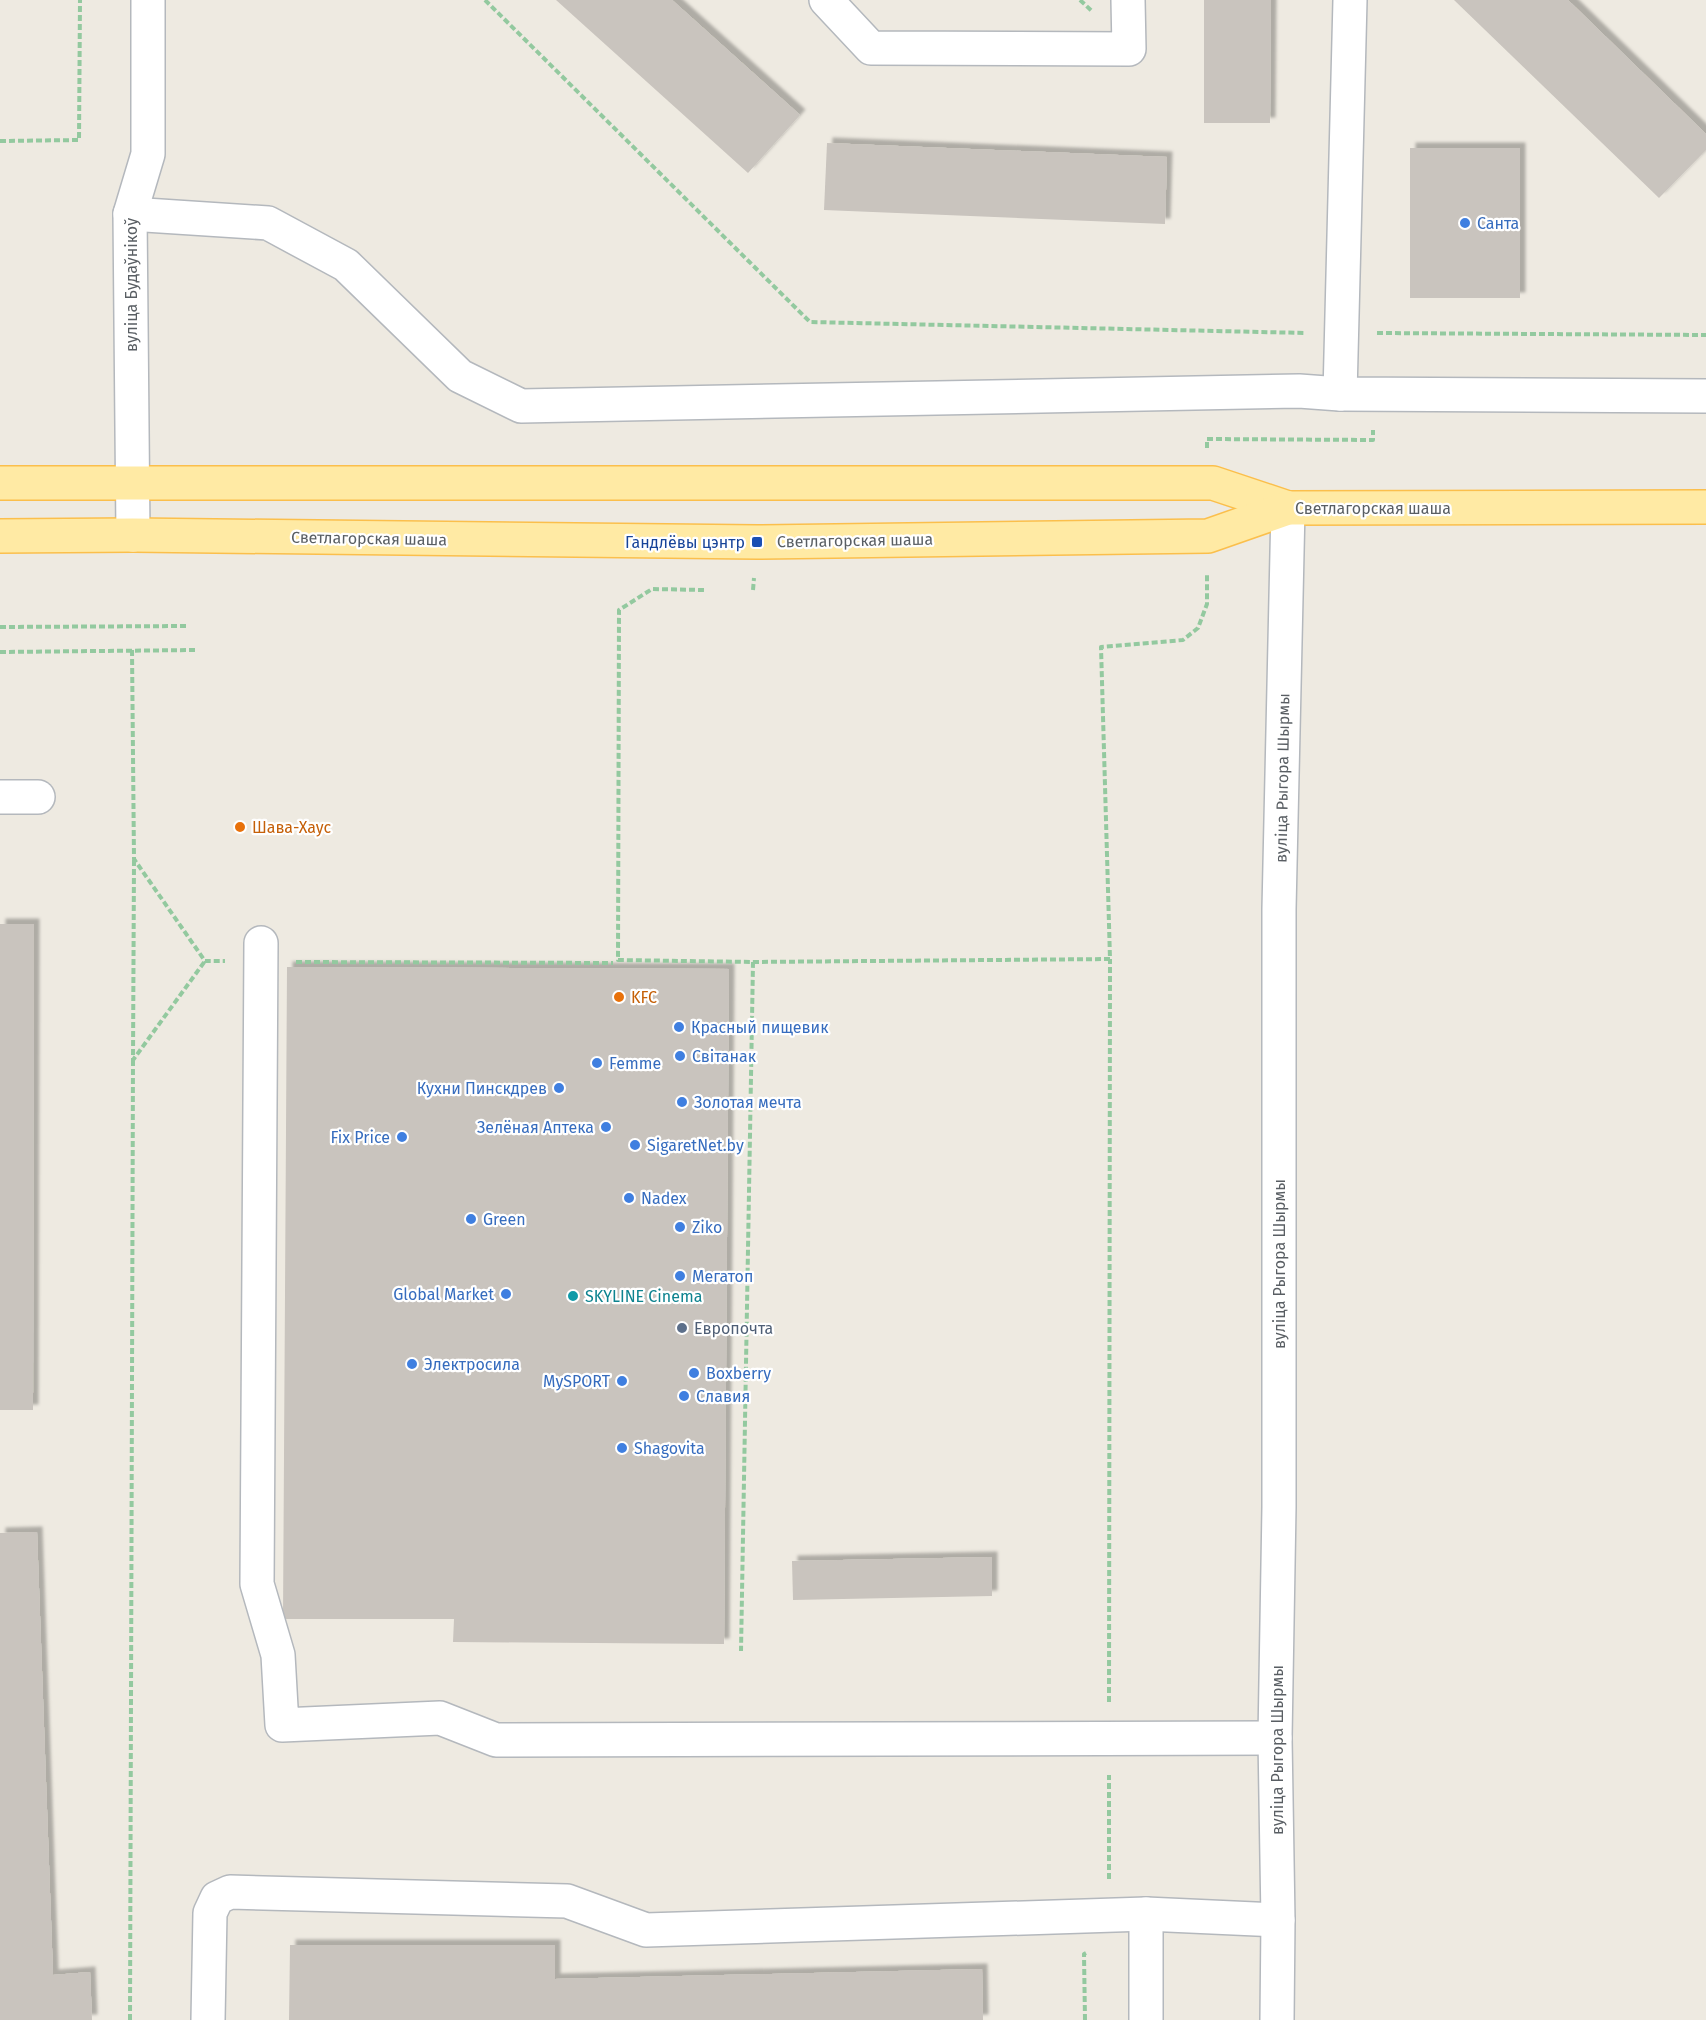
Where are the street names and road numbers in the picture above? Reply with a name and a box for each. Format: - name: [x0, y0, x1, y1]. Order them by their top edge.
- street label: вуліца Будаўнікоў: [122, 218, 141, 352]
- street label: Светлагорская шаша: [1295, 499, 1451, 518]
- street label: Светлагорская шаша: [291, 528, 447, 549]
- street label: Светлагорская шаша: [777, 530, 933, 551]
- street label: вуліца Рыгора Шырмы: [1272, 693, 1293, 863]
- street label: вуліца Рыгора Шырмы: [1270, 1179, 1289, 1349]
- street label: вуліца Рыгора Шырмы: [1268, 1665, 1287, 1835]

